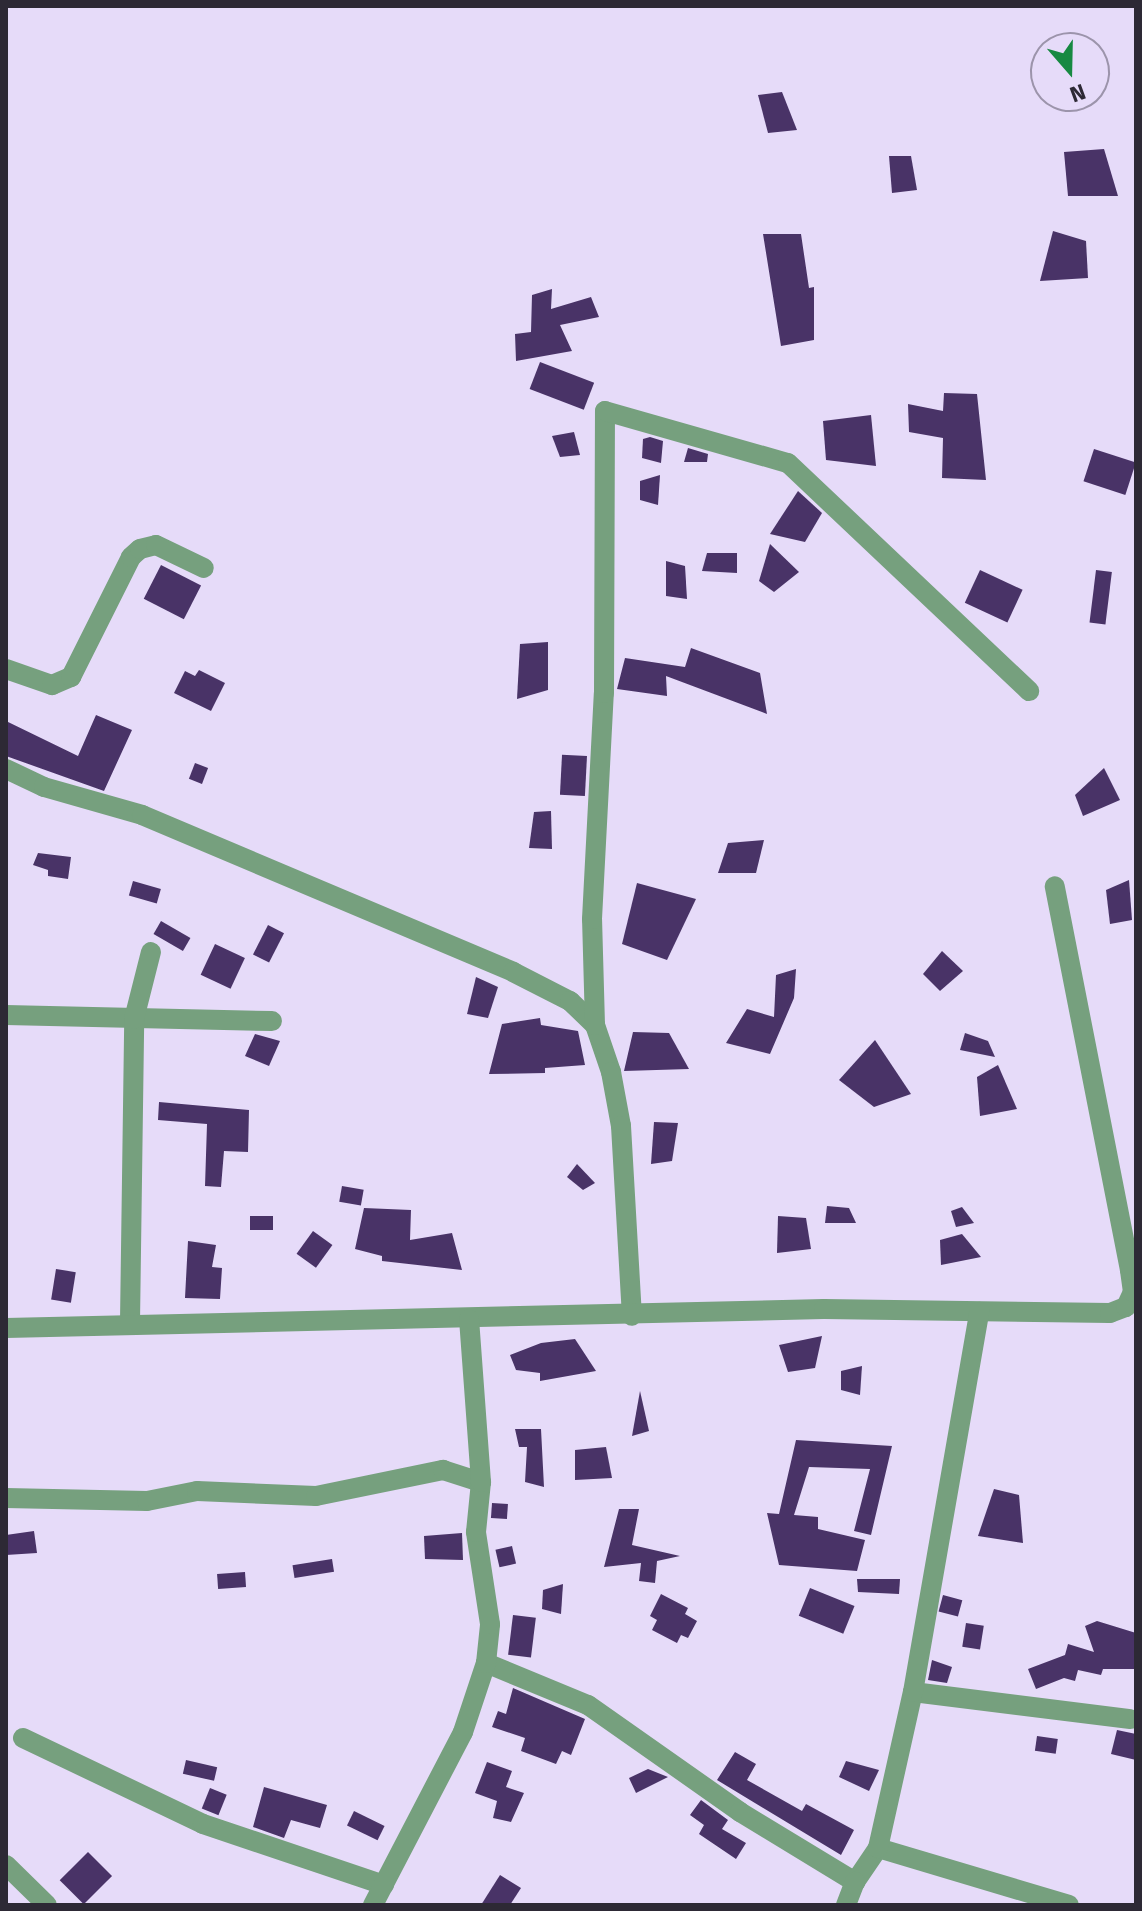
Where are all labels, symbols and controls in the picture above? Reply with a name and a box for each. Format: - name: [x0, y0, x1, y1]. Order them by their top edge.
- north arrow: [1030, 32, 1110, 112]
- text: N: [1066, 78, 1089, 108]

